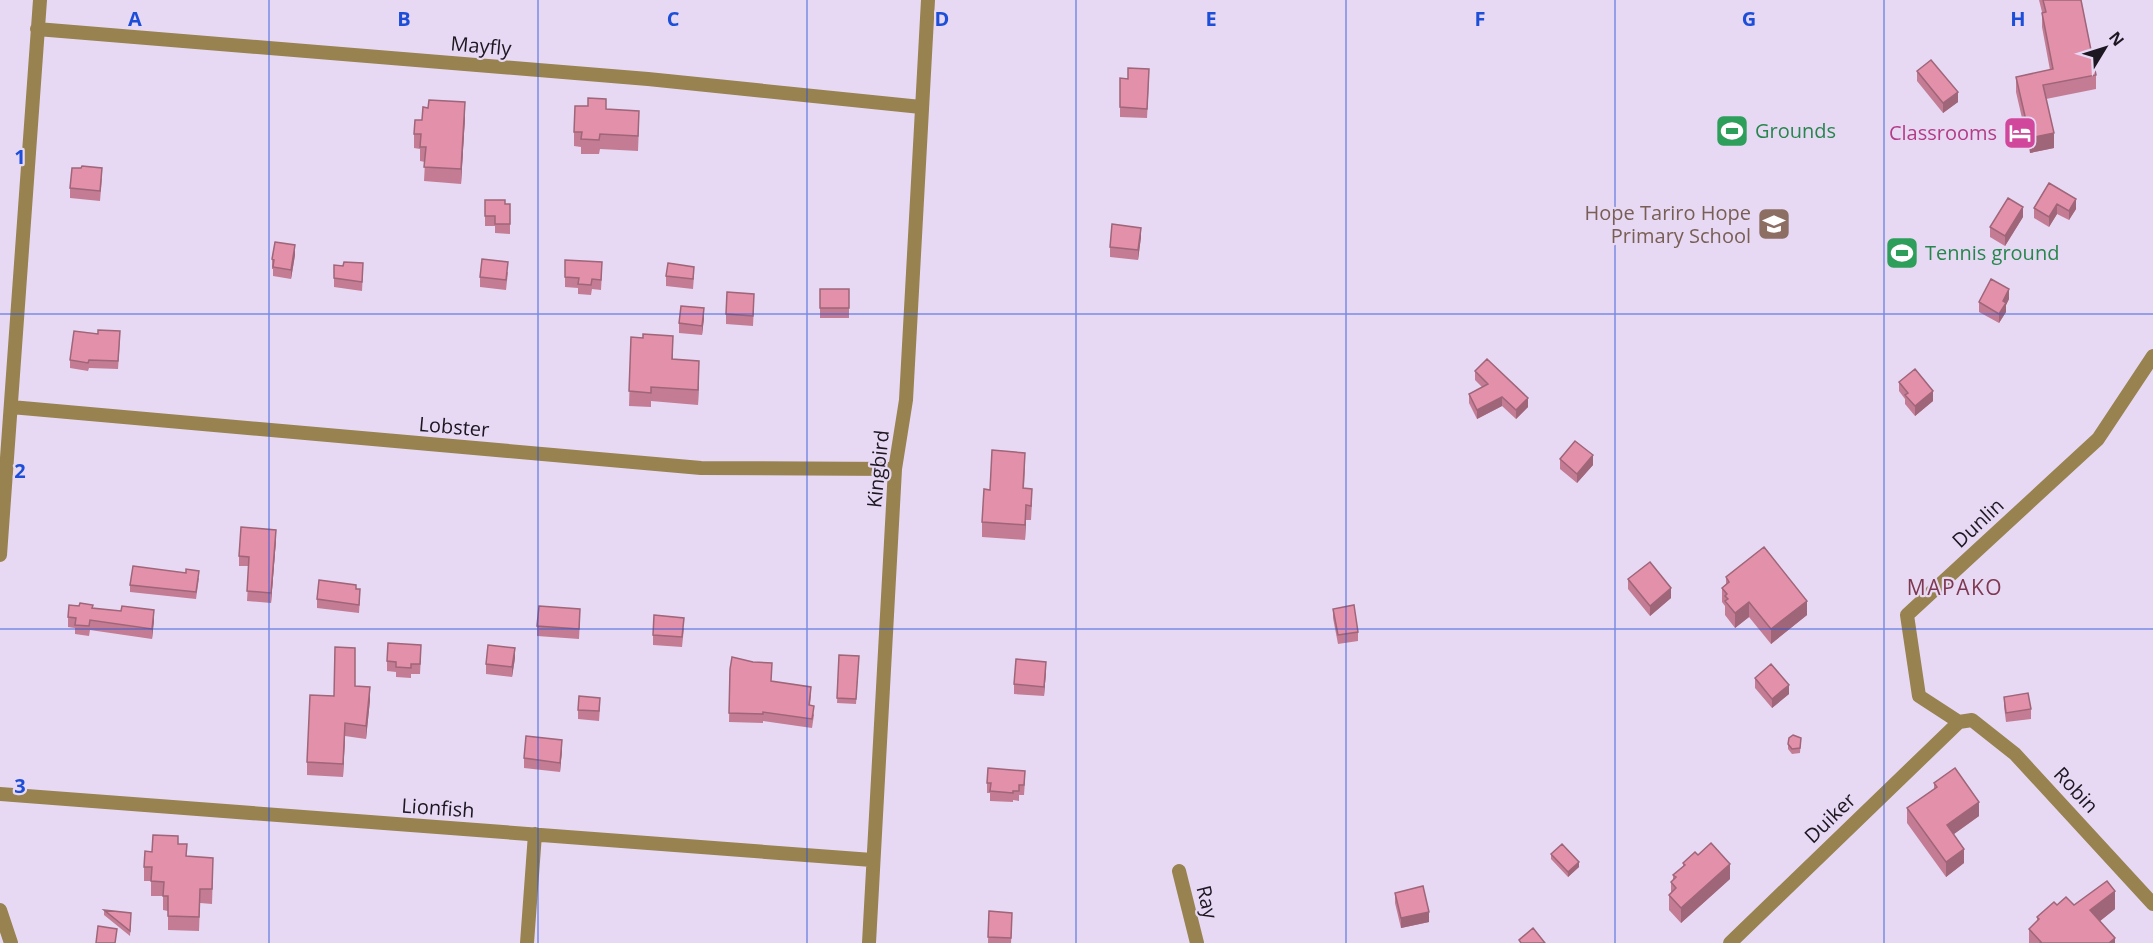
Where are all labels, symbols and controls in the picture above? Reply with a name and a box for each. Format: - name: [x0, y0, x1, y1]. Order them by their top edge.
- text: A: [128, 5, 142, 32]
- text: B: [397, 5, 411, 32]
- text: C: [667, 5, 680, 32]
- text: D: [935, 5, 949, 32]
- text: E: [1205, 5, 1217, 32]
- text: F: [1475, 5, 1485, 32]
- text: G: [1742, 5, 1756, 32]
- text: H: [2010, 5, 2026, 32]
- north arrow: [2075, 18, 2135, 78]
- text: N: [2104, 27, 2129, 51]
- street label: Mayfly: [450, 29, 514, 62]
- sports icon: Grounds: [1714, 113, 1750, 149]
- hotel icon: Classrooms: [2002, 115, 2038, 151]
- place label: Grounds: [1755, 117, 1836, 144]
- place label: Classrooms: [1889, 119, 1997, 146]
- text: 1: [14, 143, 26, 170]
- place label: Hope Tariro Hope Primary School: [1585, 199, 1751, 249]
- school or university icon: Hope Tariro Hope Primary School: [1756, 206, 1792, 242]
- sports icon: Tennis ground: [1884, 235, 1920, 271]
- place label: Tennis ground: [1925, 239, 2059, 266]
- street label: Lobster: [418, 410, 490, 443]
- street label: Kingbird: [860, 429, 895, 509]
- text: 2: [14, 457, 26, 484]
- street label: Dunlin: [1946, 492, 2009, 553]
- district label: MAPAKO: [1907, 573, 2003, 601]
- street label: Robin: [2048, 761, 2105, 819]
- text: 3: [14, 772, 26, 799]
- street label: Duiker: [1798, 786, 1861, 849]
- street label: Lionfish: [401, 791, 476, 824]
- street label: Ray: [1190, 882, 1225, 922]

